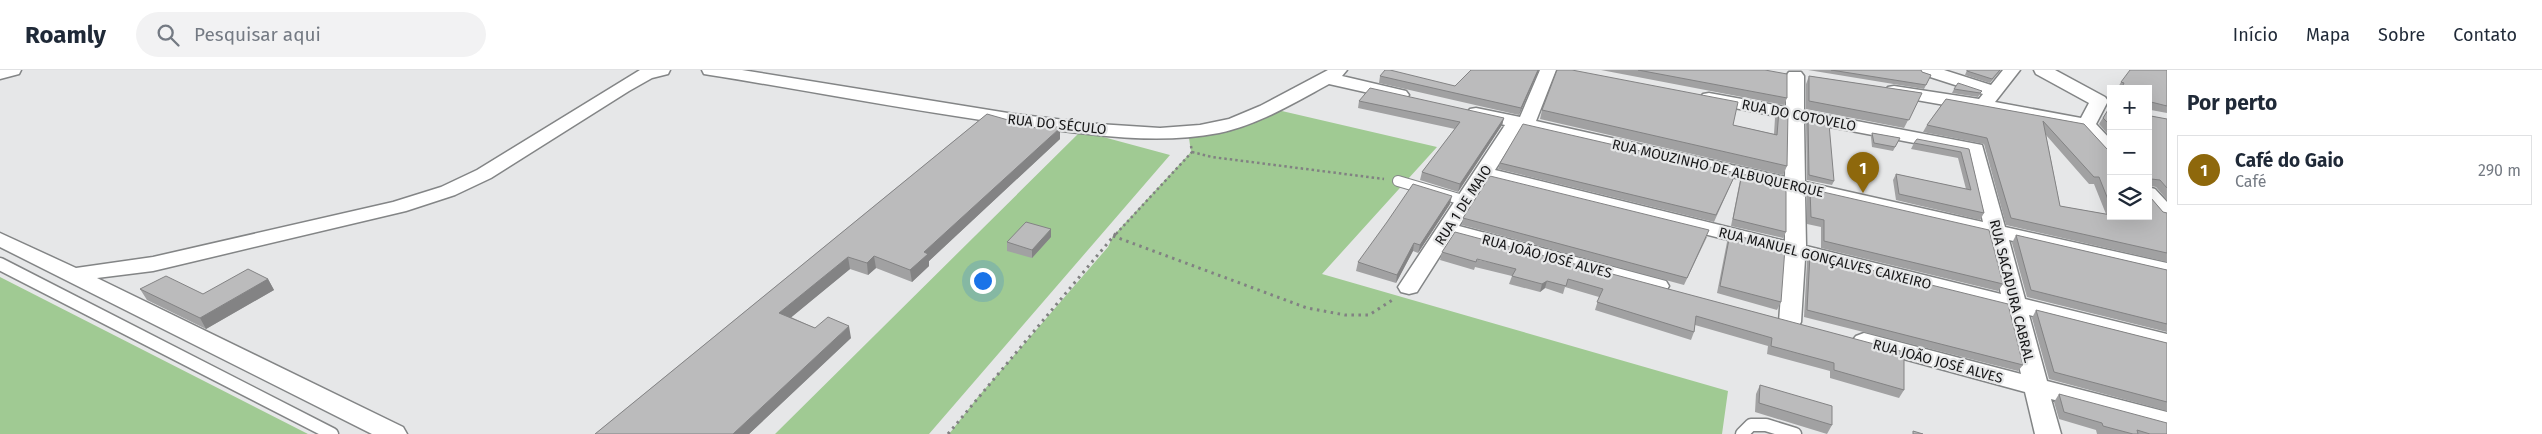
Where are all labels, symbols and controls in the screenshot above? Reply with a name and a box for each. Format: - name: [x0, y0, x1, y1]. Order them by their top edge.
- search box: [136, 12, 486, 57]
- text: Roamly: [25, 21, 106, 49]
- icon: search: [154, 21, 182, 49]
- text: Pesquisar aqui: [194, 23, 321, 46]
- text: Início: [2233, 24, 2278, 46]
- text: Mapa: [2306, 24, 2350, 46]
- text: Sobre: [2378, 24, 2425, 46]
- text: Contato: [2453, 24, 2517, 46]
- map controls: [2107, 85, 2152, 220]
- button: +: [2107, 85, 2152, 130]
- text: Por perto: [2187, 90, 2277, 116]
- street label: RUA DO COTOVELO: [1740, 96, 1857, 135]
- street label: RUA DO SÉCULO: [1007, 110, 1107, 138]
- button: −: [2107, 130, 2152, 175]
- street label: RUA MOUZINHO DE ALBUQUERQUE: [1610, 136, 1825, 201]
- text: Café do Gaio: [2235, 149, 2344, 172]
- pin: 1: [1847, 152, 1879, 193]
- text: 1: [2200, 161, 2208, 180]
- text: 290 m: [2478, 161, 2521, 180]
- street label: RUA 1 DE MAIO: [1431, 162, 1496, 248]
- text: Café: [2235, 172, 2266, 191]
- button: layers: [2107, 175, 2152, 220]
- street label: RUA SACADURA CABRAL: [1986, 218, 2038, 364]
- street label: RUA MANUEL GONÇALVES CAIXEIRO: [1717, 224, 1933, 293]
- street label: RUA JOÃO JOSÉ ALVES: [1480, 230, 1614, 282]
- your location: [970, 268, 996, 294]
- street label: RUA JOÃO JOSÉ ALVES: [1871, 335, 2005, 387]

